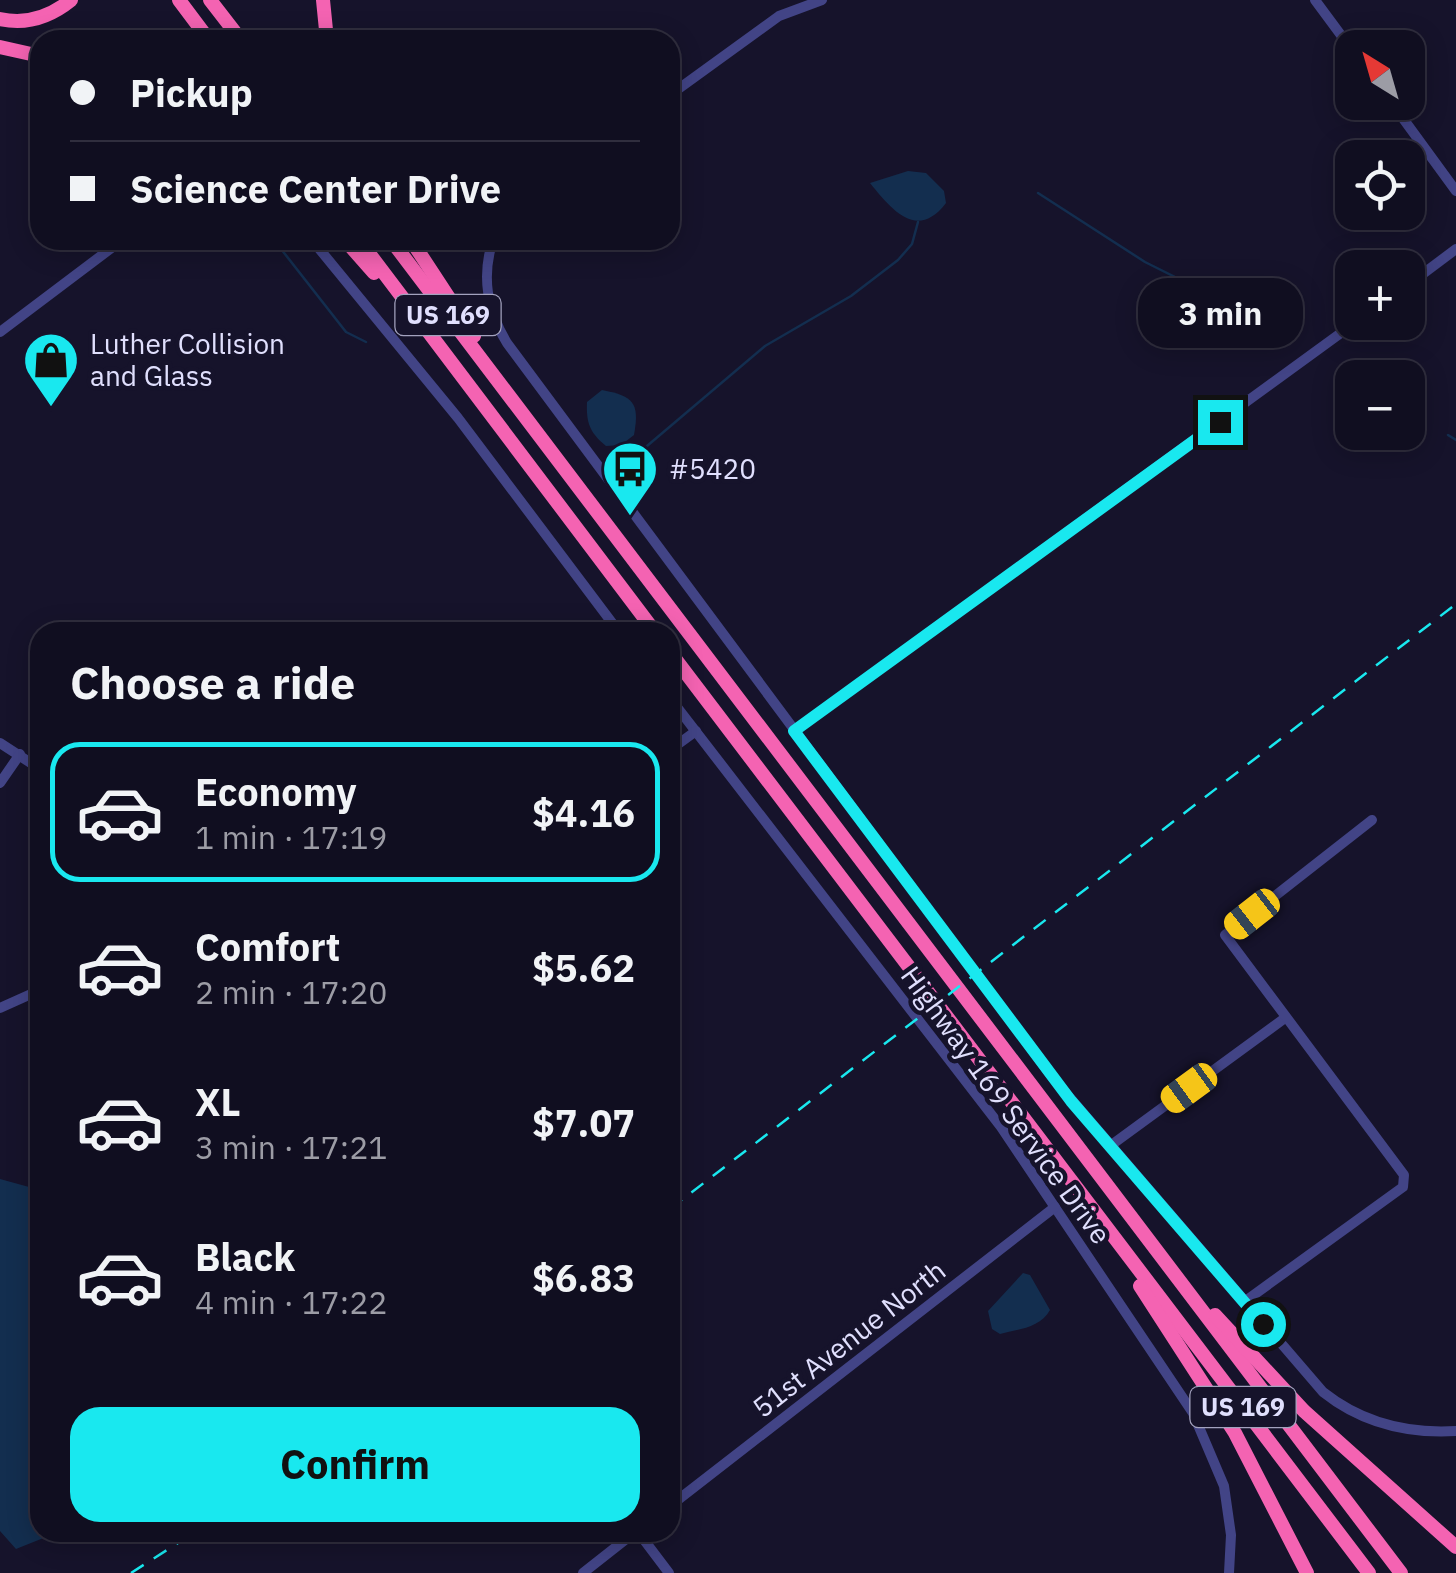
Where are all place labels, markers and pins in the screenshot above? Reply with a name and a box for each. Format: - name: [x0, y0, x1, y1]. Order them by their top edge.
- place label: Luther Collision and Glass: [90, 325, 285, 394]
- shop icon: Luther Collision and Glass: [21, 330, 81, 409]
- bus stop icon: #5420: [600, 439, 660, 518]
- place label: #5420: [669, 450, 756, 487]

